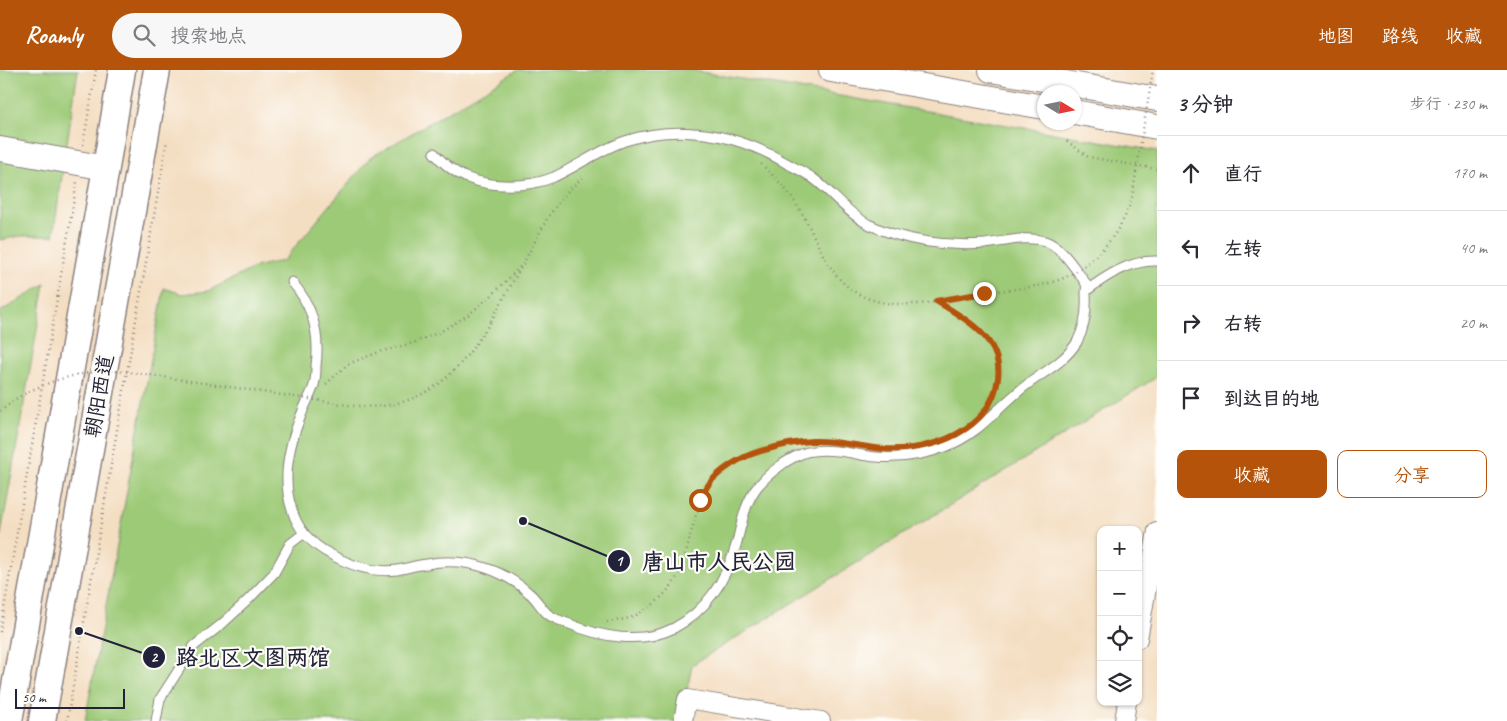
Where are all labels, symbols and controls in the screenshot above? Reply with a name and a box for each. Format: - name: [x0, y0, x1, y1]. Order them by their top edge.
- search box: [112, 13, 462, 58]
- text: Roamly: [25, 20, 82, 50]
- icon: search: [130, 21, 158, 49]
- text: 搜索地点: [170, 24, 246, 48]
- text: 地图: [1318, 25, 1354, 47]
- text: 路线: [1382, 25, 1418, 47]
- text: 收藏: [1446, 25, 1482, 47]
- north arrow: [1037, 85, 1082, 130]
- text: 3 分钟: [1177, 91, 1234, 117]
- text: 步行 · 230 m: [1410, 94, 1487, 114]
- icon: ahead: [1177, 159, 1205, 187]
- text: 直行: [1224, 162, 1262, 186]
- text: 170 m: [1453, 163, 1487, 183]
- icon: left: [1177, 234, 1205, 262]
- text: 左转: [1224, 237, 1262, 261]
- text: 40 m: [1460, 238, 1487, 258]
- route end: [973, 282, 996, 305]
- icon: right: [1177, 309, 1205, 337]
- text: 右转: [1224, 312, 1262, 336]
- text: 20 m: [1460, 313, 1487, 333]
- street label: 朝阳西道: [79, 352, 119, 440]
- icon: arrive: [1177, 384, 1205, 412]
- text: 到达目的地: [1224, 387, 1319, 411]
- button: 收藏: [1177, 450, 1327, 498]
- button: 分享: [1337, 450, 1487, 498]
- route start: [689, 489, 712, 512]
- map controls: [1097, 526, 1142, 706]
- button: +: [1097, 526, 1142, 571]
- callout: 唐山市人民公园: [607, 543, 806, 580]
- text: 唐山市人民公园: [642, 548, 796, 576]
- text: 1: [616, 552, 625, 571]
- button: −: [1097, 571, 1142, 616]
- button: locate: [1097, 616, 1142, 661]
- callout: 路北区文图两馆: [141, 638, 340, 675]
- text: 路北区文图两馆: [176, 644, 330, 672]
- text: 2: [151, 648, 159, 667]
- button: layers: [1097, 661, 1142, 706]
- scale bar: [15, 686, 125, 709]
- text: 50 m: [22, 689, 46, 706]

